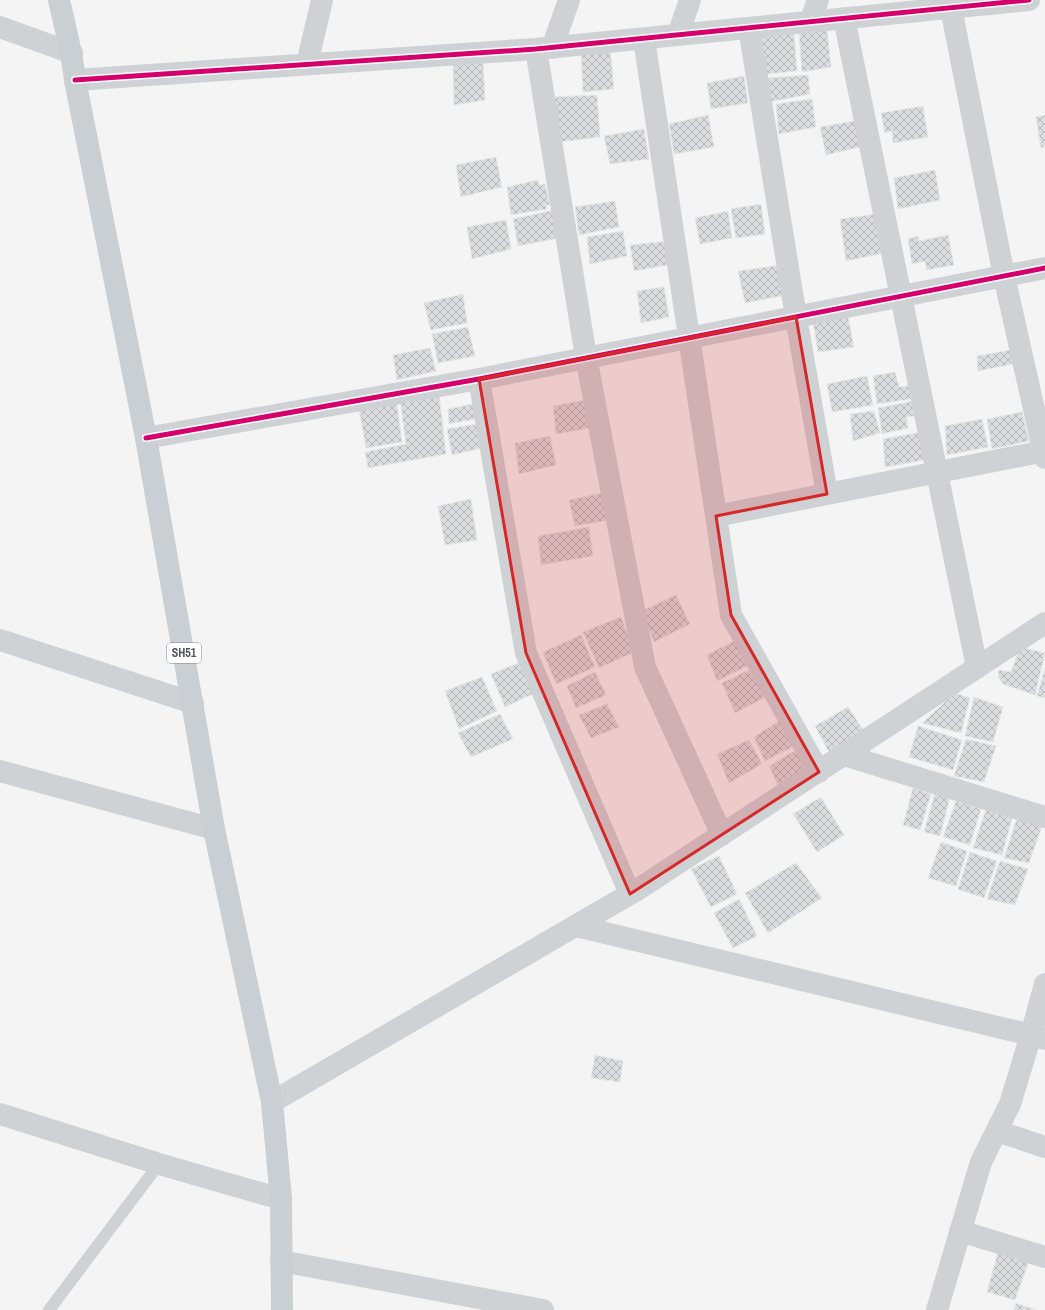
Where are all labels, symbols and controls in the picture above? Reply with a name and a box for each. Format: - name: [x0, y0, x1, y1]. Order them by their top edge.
- road number: SH51: [167, 643, 201, 663]

